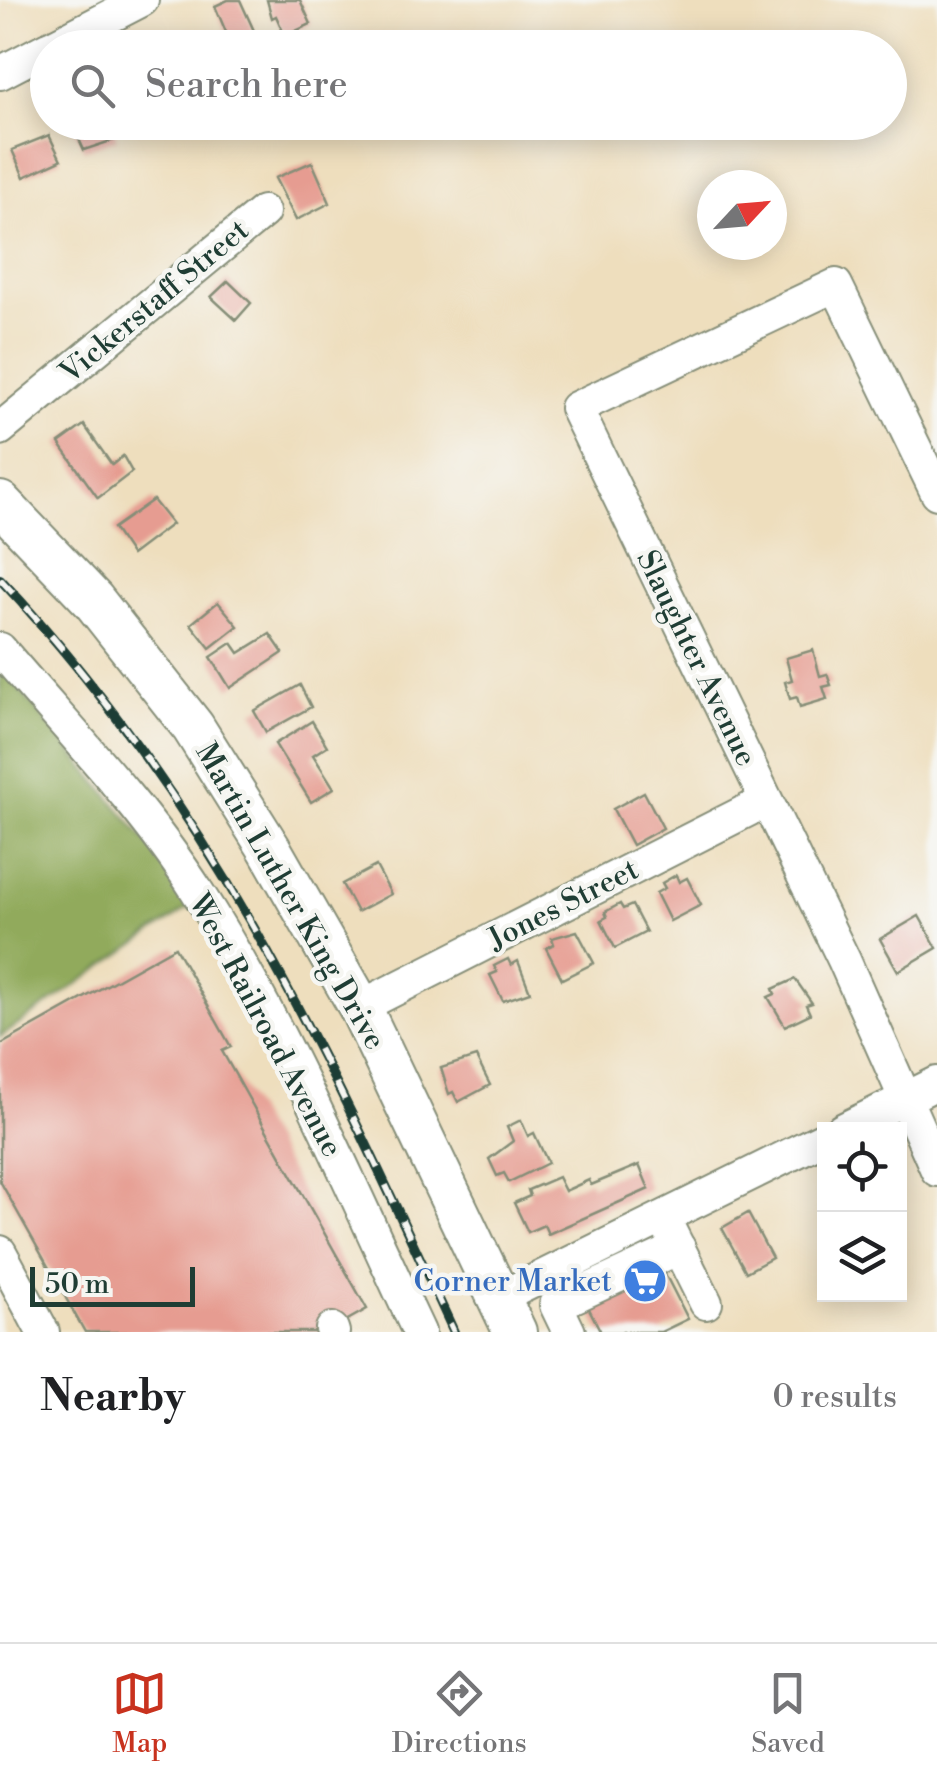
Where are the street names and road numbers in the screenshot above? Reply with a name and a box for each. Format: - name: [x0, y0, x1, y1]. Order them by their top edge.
- street label: Vickerstaff Street: [52, 211, 257, 393]
- street label: Slaughter Avenue: [627, 544, 765, 773]
- street label: Martin Luther King Drive: [187, 736, 394, 1057]
- street label: Jones Street: [481, 851, 645, 959]
- street label: West Railroad Avenue: [179, 886, 351, 1164]

